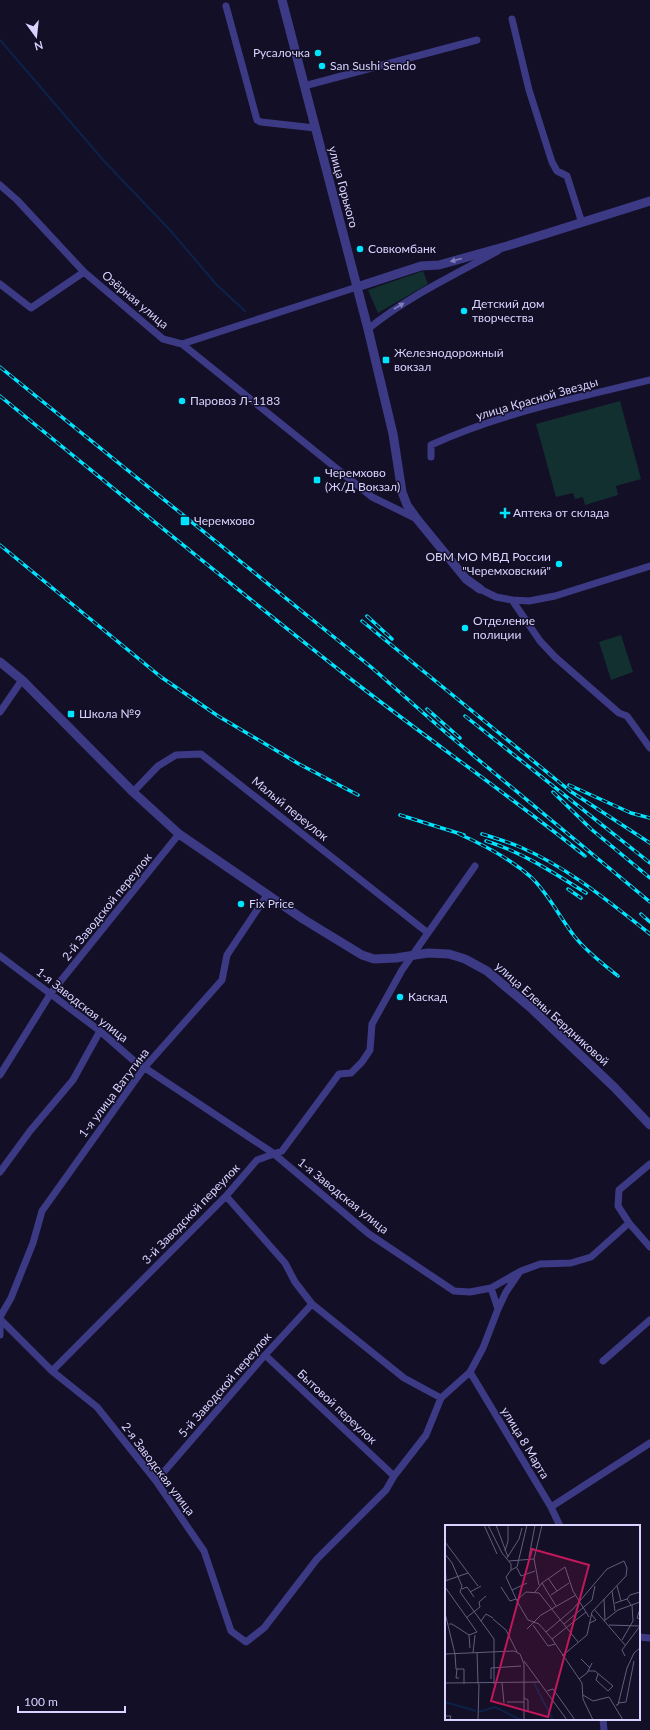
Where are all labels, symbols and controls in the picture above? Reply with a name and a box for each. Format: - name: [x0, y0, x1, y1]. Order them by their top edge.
- north arrow: [16, 16, 56, 56]
- text: N: [33, 39, 44, 54]
- place label: Русалочка: [253, 45, 310, 60]
- marker: Русалочка: [313, 48, 323, 58]
- place label: San Sushi Sendo: [330, 58, 416, 73]
- marker: San Sushi Sendo: [317, 61, 327, 71]
- street label: улица Горького: [325, 144, 362, 229]
- place label: Совкомбанк: [368, 241, 437, 256]
- marker: Совкомбанк: [355, 244, 365, 254]
- one-way arrow: [450, 257, 462, 263]
- street label: Озёрная улица: [99, 267, 172, 332]
- place label: Детский дом творчества: [472, 296, 545, 325]
- one-way arrow: [393, 303, 405, 310]
- marker: Детский дом творчества: [459, 306, 469, 316]
- place label: Железнодорожный вокзал: [394, 345, 504, 374]
- marker: Железнодорожный вокзал: [381, 355, 391, 365]
- street label: улица Красной Звезды: [474, 374, 600, 423]
- place label: Паровоз Л-1183: [190, 393, 280, 408]
- marker: Паровоз Л-1183: [177, 396, 187, 406]
- place label: Черемхово (Ж/Д Вокзал): [325, 465, 400, 494]
- marker: Черемхово (Ж/Д Вокзал): [312, 475, 322, 485]
- place label: Аптека от склада: [513, 505, 609, 520]
- marker: Аптека от склада: [500, 508, 510, 518]
- place label: Черемхово: [194, 513, 255, 528]
- marker: Черемхово: [179, 515, 191, 527]
- place label: ОВМ МО МВД России "Черемховский": [425, 549, 551, 578]
- marker: ОВМ МО МВД России "Черемховский": [554, 559, 564, 569]
- place label: Отделение полиции: [473, 613, 535, 642]
- marker: Отделение полиции: [460, 623, 470, 633]
- place label: Школа №9: [79, 706, 141, 721]
- marker: Школа №9: [66, 709, 76, 719]
- street label: Малый переулок: [249, 773, 332, 845]
- street label: 2-й Заводской переулок: [59, 849, 155, 964]
- place label: Fix Price: [249, 896, 294, 911]
- marker: Fix Price: [236, 899, 246, 909]
- street label: улица Елены Бердниковой: [492, 958, 613, 1069]
- street label: 1-я Заводская улица: [33, 964, 131, 1045]
- place label: Каскад: [408, 989, 448, 1004]
- marker: Каскад: [395, 992, 405, 1002]
- street label: 1-я улица Ватутина: [75, 1045, 152, 1140]
- street label: 1-я Заводская улица: [295, 1154, 392, 1237]
- street label: 3-й Заводской переулок: [139, 1160, 243, 1267]
- street label: 5-й Заводской переулок: [175, 1329, 275, 1440]
- street label: Бытовой переулок: [295, 1366, 381, 1448]
- street label: улица 8 Марта: [498, 1404, 553, 1481]
- street label: 2-я Заводская улица: [118, 1419, 198, 1518]
- inset map: [445, 1525, 640, 1720]
- scale bar: [18, 1688, 125, 1714]
- text: 100 m: [24, 1694, 58, 1709]

